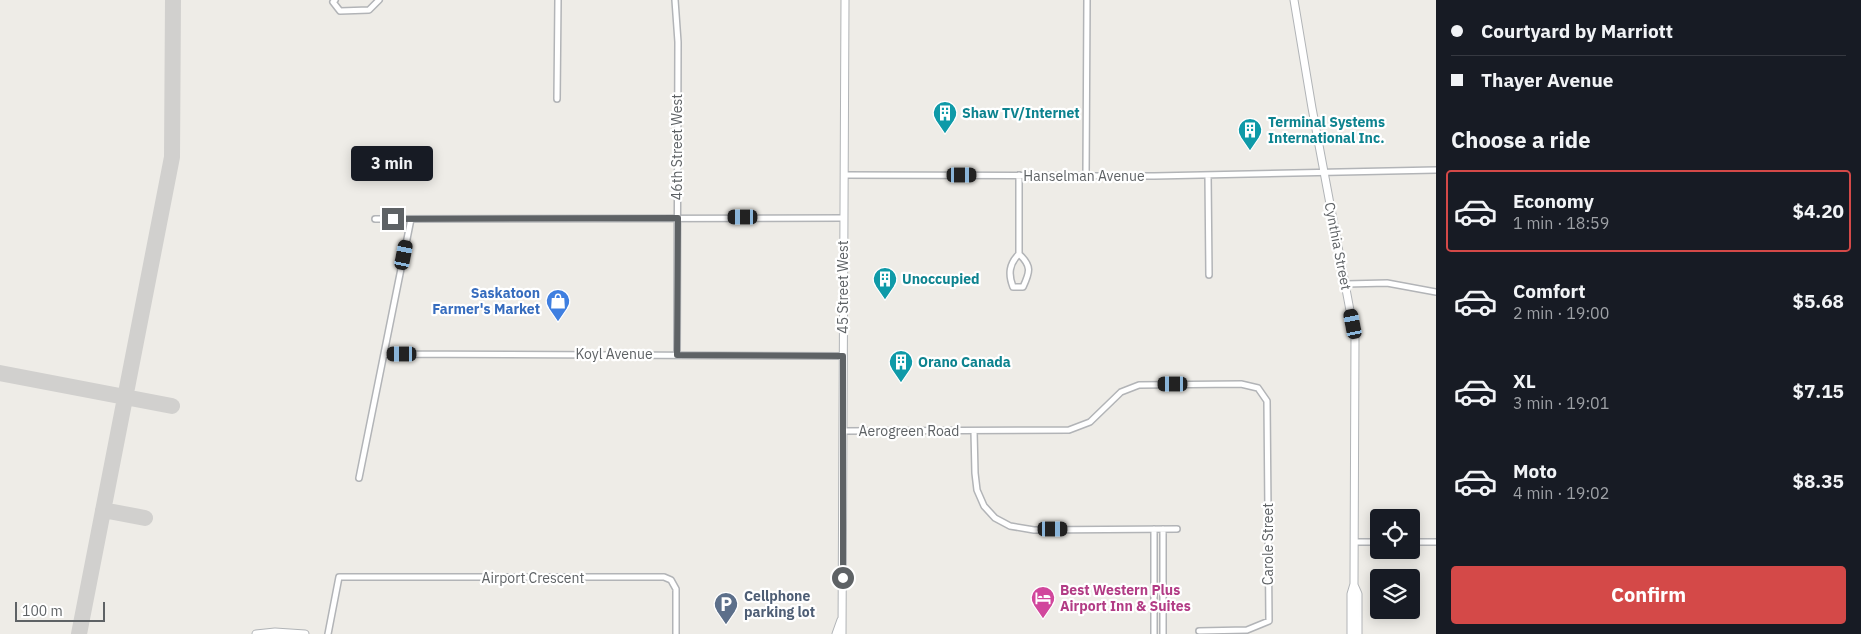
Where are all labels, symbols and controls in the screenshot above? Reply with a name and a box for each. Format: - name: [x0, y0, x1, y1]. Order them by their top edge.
- text: Courtyard by Marriott: [1481, 19, 1673, 43]
- text: Thayer Avenue: [1481, 68, 1613, 92]
- street label: 46th Street West: [668, 94, 686, 200]
- building icon: Shaw TV/Internet: [932, 100, 958, 134]
- place label: Shaw TV/Internet: [962, 104, 1080, 122]
- place label: Terminal Systems International Inc.: [1268, 113, 1385, 147]
- building icon: Terminal Systems International Inc.: [1237, 117, 1263, 151]
- text: Choose a ride: [1451, 125, 1591, 154]
- callout: 3 min: [352, 146, 434, 182]
- text: 3 min: [371, 153, 413, 173]
- street label: Hanselman Avenue: [1023, 167, 1145, 185]
- car: [947, 168, 977, 183]
- icon: car: [1453, 189, 1498, 234]
- text: Economy: [1513, 189, 1594, 213]
- text: $4.20: [1792, 199, 1844, 223]
- street label: Cynthia Street: [1321, 201, 1355, 292]
- route end: [382, 208, 404, 230]
- car: [728, 210, 758, 225]
- text: 1 min · 18:59: [1513, 213, 1609, 233]
- car: [393, 239, 414, 271]
- street label: 45 Street West: [834, 240, 852, 334]
- building icon: Unoccupied: [872, 266, 898, 300]
- place label: Unoccupied: [902, 270, 980, 288]
- icon: car: [1453, 279, 1498, 324]
- text: Comfort: [1513, 279, 1586, 303]
- place label: Saskatoon Farmer's Market: [432, 284, 540, 318]
- shop icon: Saskatoon Farmer's Market: [545, 288, 571, 322]
- text: $5.68: [1792, 289, 1844, 313]
- text: 2 min · 19:00: [1513, 303, 1609, 323]
- car: [1342, 308, 1363, 340]
- street label: Koyl Avenue: [575, 345, 653, 363]
- car: [387, 347, 417, 362]
- building icon: Orano Canada: [888, 349, 914, 383]
- place label: Orano Canada: [918, 353, 1011, 371]
- icon: car: [1453, 369, 1498, 414]
- text: XL: [1513, 369, 1536, 393]
- car: [1158, 377, 1188, 392]
- text: $7.15: [1792, 379, 1844, 403]
- text: 3 min · 19:01: [1513, 393, 1609, 413]
- street label: Aerogreen Road: [859, 422, 959, 440]
- icon: car: [1453, 459, 1498, 504]
- text: Moto: [1513, 459, 1557, 483]
- text: $8.35: [1792, 469, 1844, 493]
- text: 4 min · 19:02: [1513, 483, 1609, 503]
- street label: Carole Street: [1259, 503, 1277, 585]
- map controls: [1370, 509, 1420, 619]
- button: locate: [1370, 509, 1420, 559]
- car: [1038, 522, 1068, 537]
- button: Confirm: [1451, 566, 1846, 624]
- route start: [832, 567, 854, 589]
- street label: Airport Crescent: [482, 569, 584, 587]
- button: layers: [1370, 569, 1420, 619]
- place label: Best Western Plus Airport Inn & Suites: [1060, 581, 1191, 615]
- hotel icon: Best Western Plus Airport Inn & Suites: [1030, 585, 1056, 619]
- place label: Cellphone parking lot: [744, 587, 815, 621]
- parking icon: Cellphone parking lot: [713, 591, 739, 625]
- scale bar: [15, 599, 105, 622]
- text: 100 m: [22, 602, 63, 620]

